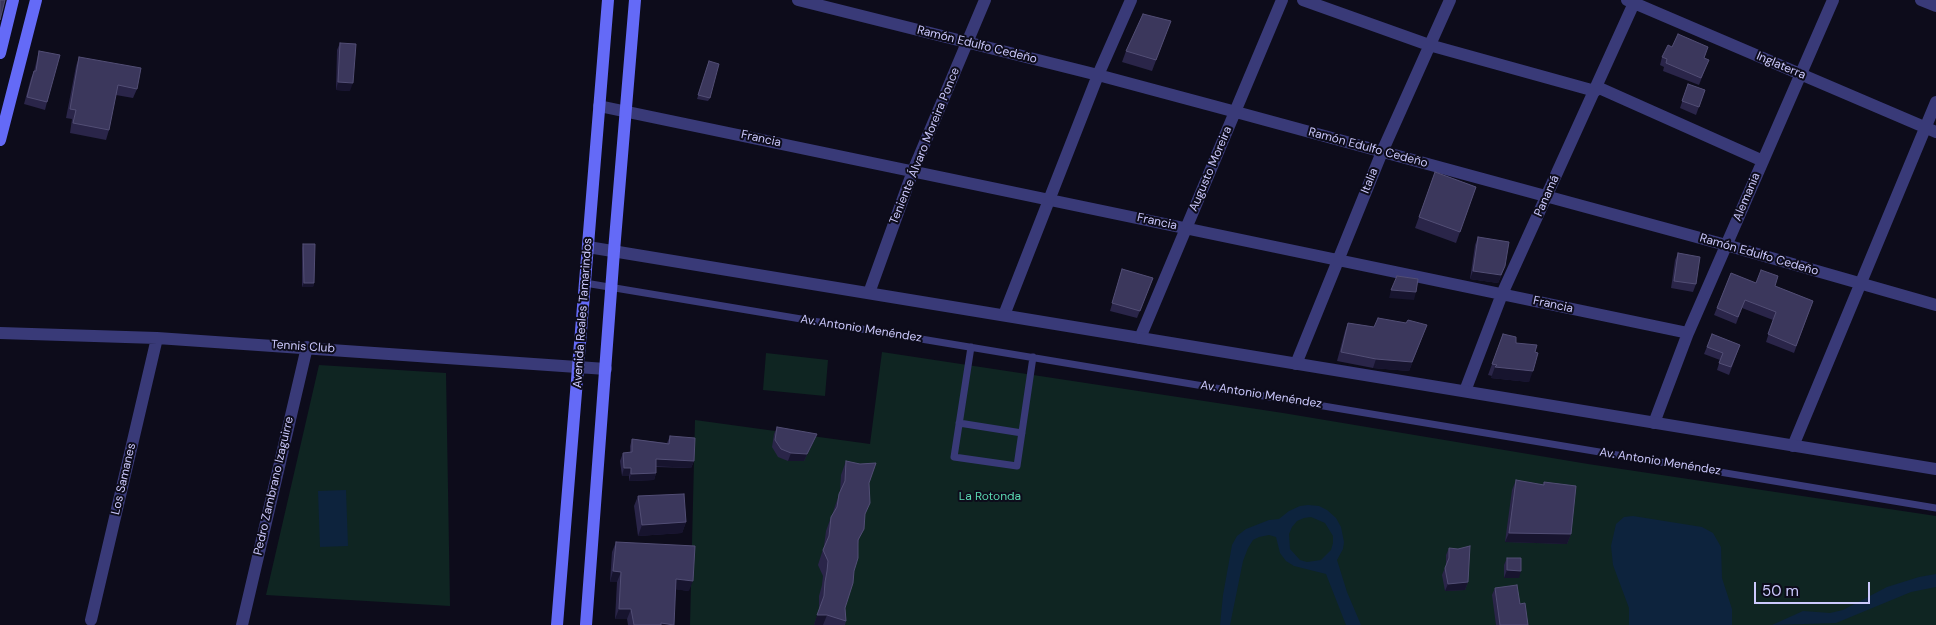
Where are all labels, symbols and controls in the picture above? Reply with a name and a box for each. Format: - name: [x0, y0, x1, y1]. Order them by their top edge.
- street label: Ramón Edulfo Cedeño: [916, 23, 1038, 67]
- street label: Inglaterra: [1754, 49, 1808, 83]
- street label: Teniente Álvaro Moreira Ponce: [887, 66, 963, 226]
- street label: Augusto Moreira: [1187, 124, 1235, 214]
- street label: Ramón Edulfo Cedeño: [1307, 125, 1429, 171]
- street label: Francia: [740, 128, 782, 150]
- street label: Italia: [1358, 166, 1382, 196]
- street label: Alemania: [1730, 171, 1764, 223]
- street label: Panamá: [1532, 173, 1562, 219]
- street label: Francia: [1136, 211, 1178, 233]
- street label: Ramón Edulfo Cedeño: [1698, 231, 1820, 279]
- street label: Avenida Reales Tamarindos: [571, 237, 595, 389]
- street label: Francia: [1532, 294, 1574, 316]
- street label: Av. Antonio Menéndez: [799, 312, 923, 346]
- street label: Tennis Club: [271, 338, 335, 356]
- street label: Av. Antonio Menéndez: [1199, 378, 1323, 412]
- street label: Pedro Zambrano Izaguirre: [251, 415, 297, 557]
- street label: Los Samanes: [109, 442, 139, 516]
- street label: Av. Antonio Menéndez: [1598, 445, 1722, 479]
- park label: La Rotonda: [959, 490, 1021, 504]
- scale bar: [1756, 572, 1872, 604]
- text: 50 m: [1762, 581, 1799, 601]

